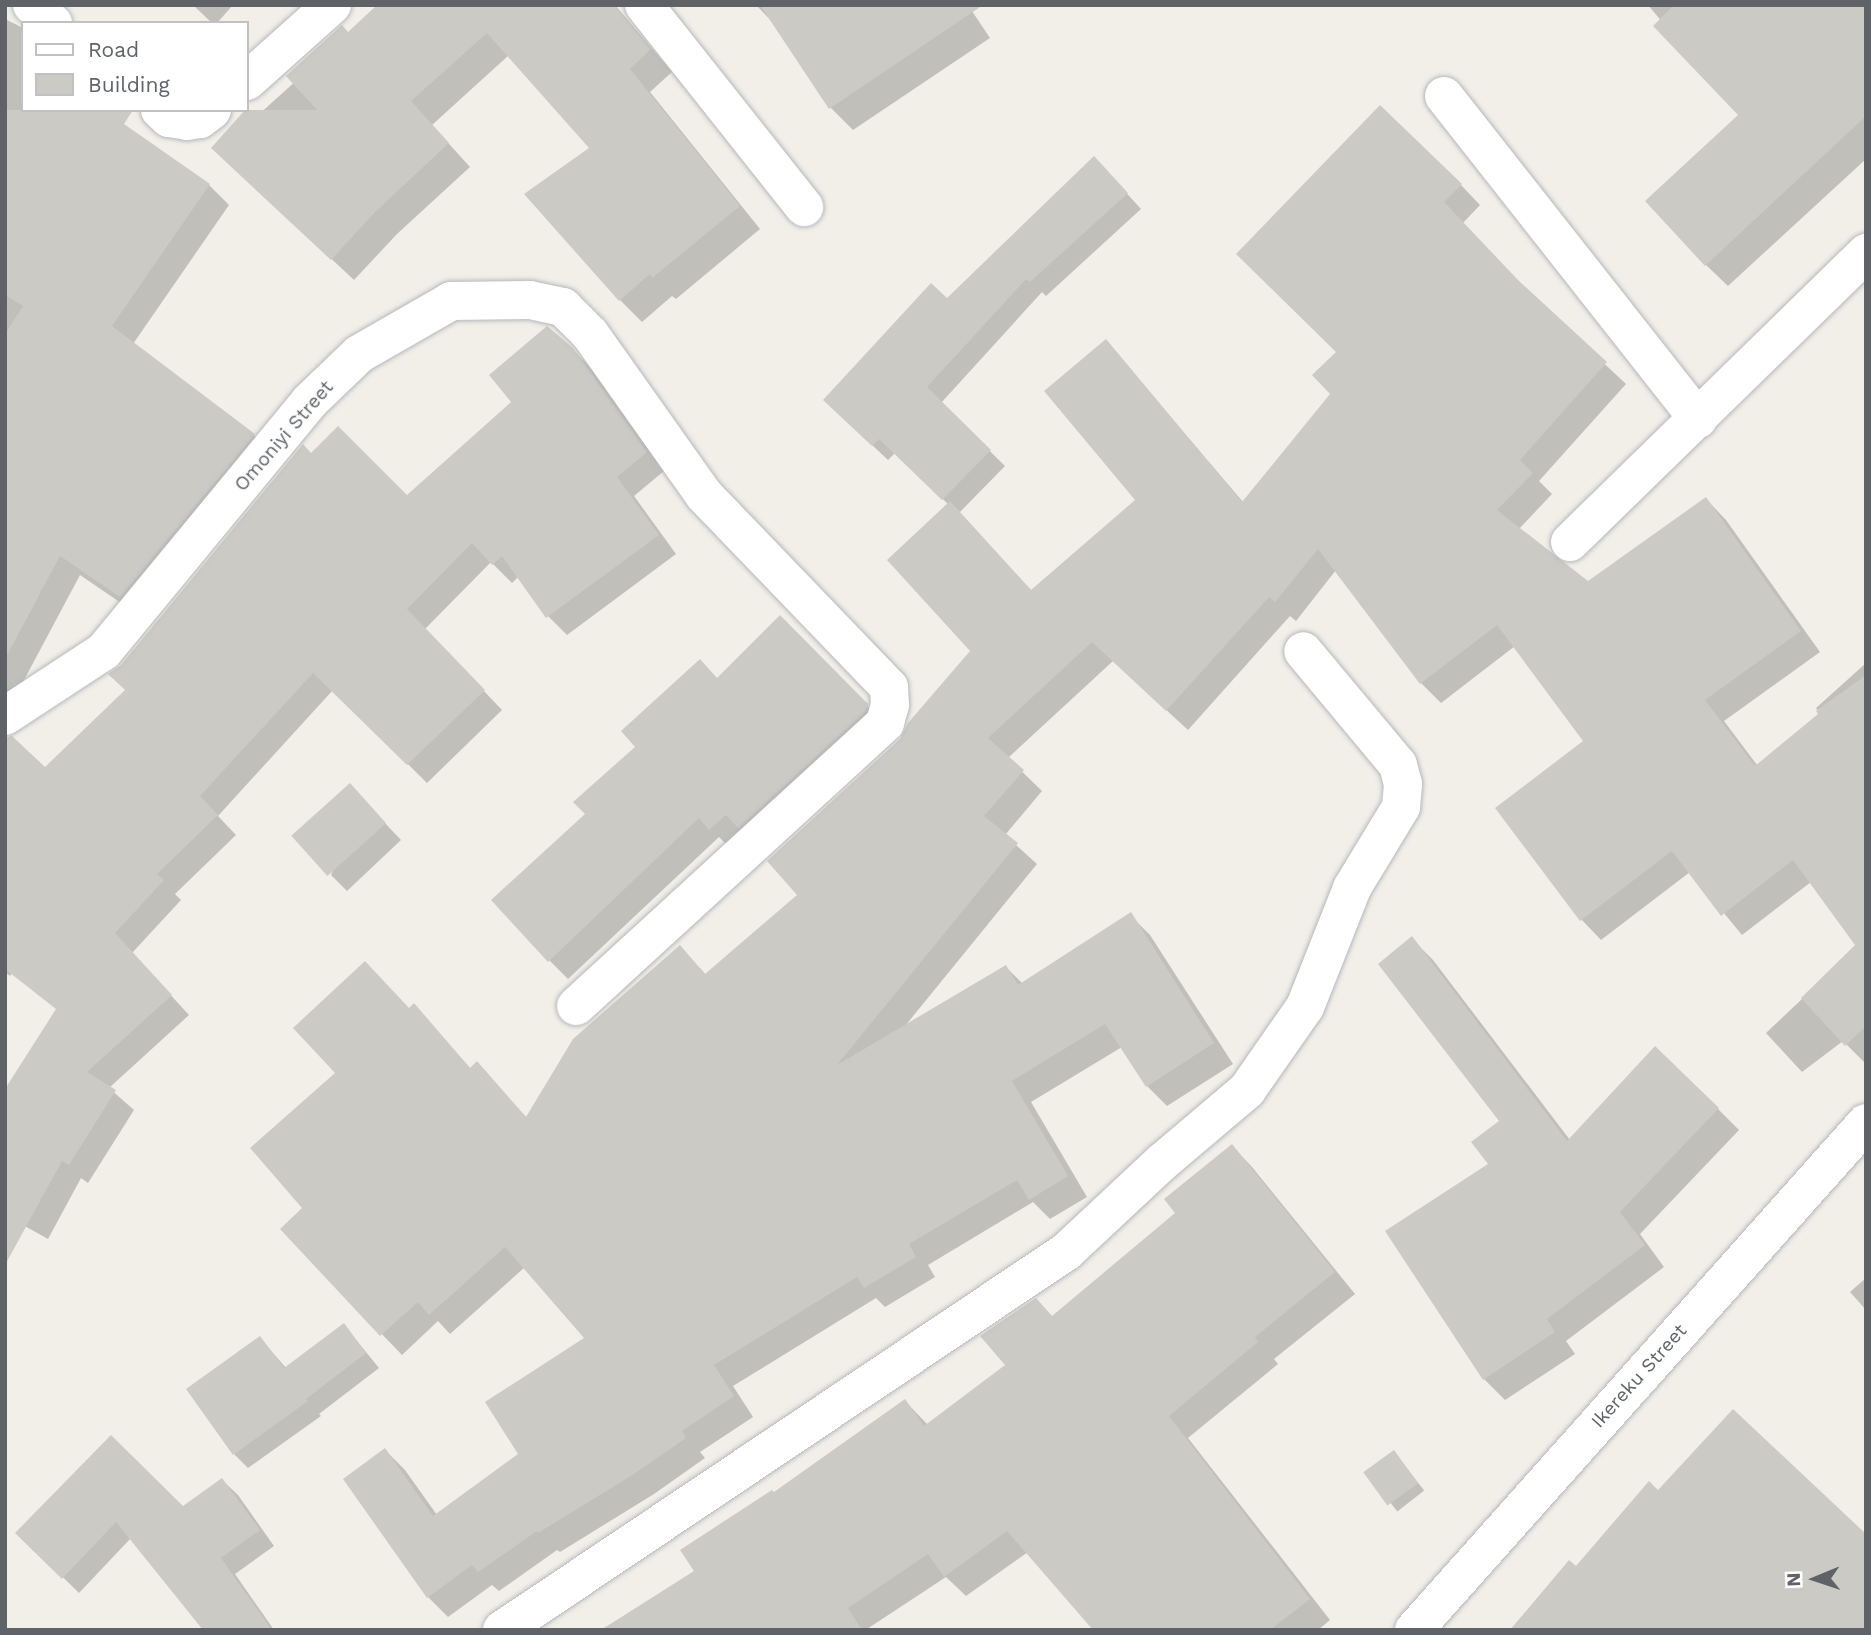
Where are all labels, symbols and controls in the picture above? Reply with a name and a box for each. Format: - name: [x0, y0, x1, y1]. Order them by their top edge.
- legend: [21, 21, 248, 112]
- text: Road: [88, 37, 139, 62]
- text: Building: [88, 72, 170, 97]
- street label: Omoniyi Street: [230, 376, 338, 496]
- street label: Ikereku Street: [1587, 1320, 1691, 1432]
- north arrow: [1780, 1544, 1850, 1614]
- text: N: [1782, 1572, 1805, 1587]

